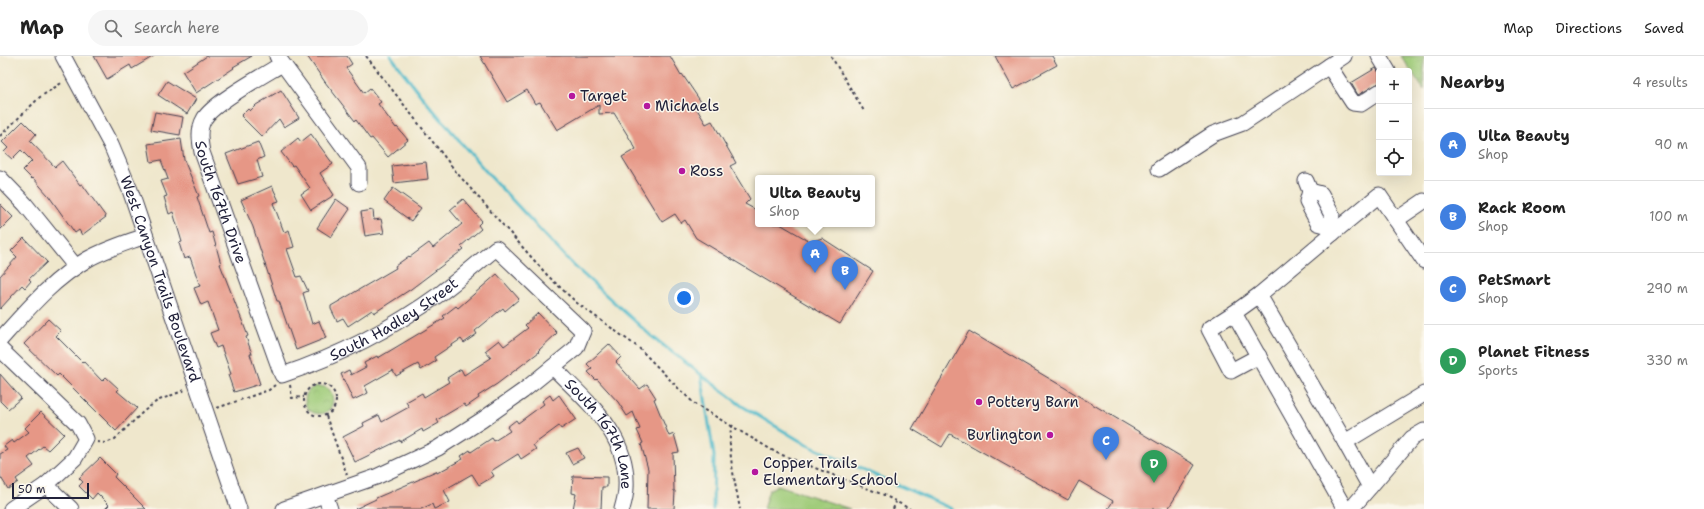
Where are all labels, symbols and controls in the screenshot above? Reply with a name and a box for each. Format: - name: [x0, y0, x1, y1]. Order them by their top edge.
- search box: [88, 10, 368, 46]
- text: Map: [20, 15, 64, 40]
- icon: search: [102, 17, 124, 39]
- text: Search here: [134, 18, 220, 38]
- text: Map: [1504, 19, 1534, 37]
- text: Directions: [1556, 19, 1622, 37]
- text: Saved: [1644, 19, 1684, 37]
- map controls: [1376, 68, 1412, 176]
- button: +: [1376, 68, 1412, 104]
- text: Nearby: [1440, 71, 1505, 93]
- text: 4 results: [1632, 74, 1688, 91]
- place label: Target: [580, 86, 627, 106]
- marker: Target: [567, 91, 577, 101]
- place label: Michaels: [655, 96, 720, 116]
- marker: Michaels: [642, 101, 652, 111]
- button: −: [1376, 104, 1412, 140]
- text: Ulta Beauty: [1478, 126, 1570, 146]
- text: A: [1448, 136, 1458, 153]
- text: 90 m: [1654, 136, 1688, 153]
- street label: South 167th Drive: [190, 139, 251, 266]
- button: locate: [1376, 140, 1412, 176]
- text: Shop: [1478, 146, 1508, 163]
- place label: Ross: [690, 161, 723, 181]
- marker: Ross: [677, 166, 687, 176]
- street label: West Canyon Trails Boulevard: [115, 173, 205, 385]
- popup: [755, 175, 875, 227]
- text: Ulta Beauty: [769, 183, 861, 203]
- text: Rack Room: [1478, 198, 1566, 218]
- text: Shop: [769, 203, 799, 220]
- text: B: [1449, 208, 1457, 225]
- text: 100 m: [1649, 208, 1688, 225]
- text: Shop: [1478, 218, 1508, 235]
- pin: A: [802, 240, 828, 273]
- pin: B: [832, 257, 858, 290]
- text: PetSmart: [1478, 270, 1551, 290]
- street label: South Hadley Street: [326, 274, 462, 366]
- text: C: [1449, 280, 1457, 297]
- text: 290 m: [1646, 280, 1688, 297]
- your location: [674, 288, 694, 308]
- text: Shop: [1478, 290, 1508, 307]
- text: Planet Fitness: [1478, 342, 1590, 362]
- text: D: [1448, 352, 1458, 369]
- text: 330 m: [1646, 352, 1688, 369]
- text: Sports: [1478, 362, 1518, 379]
- street label: South 167th Lane: [560, 374, 636, 490]
- place label: Pottery Barn: [987, 392, 1079, 412]
- marker: Pottery Barn: [974, 397, 984, 407]
- place label: Burlington: [967, 425, 1042, 445]
- pin: C: [1093, 427, 1119, 460]
- marker: Burlington: [1045, 430, 1055, 440]
- pin: D: [1141, 450, 1167, 483]
- place label: Copper Trails Elementary School: [763, 453, 899, 490]
- marker: Copper Trails Elementary School: [750, 467, 760, 477]
- scale bar: [12, 481, 89, 500]
- text: 50 m: [18, 482, 46, 497]

